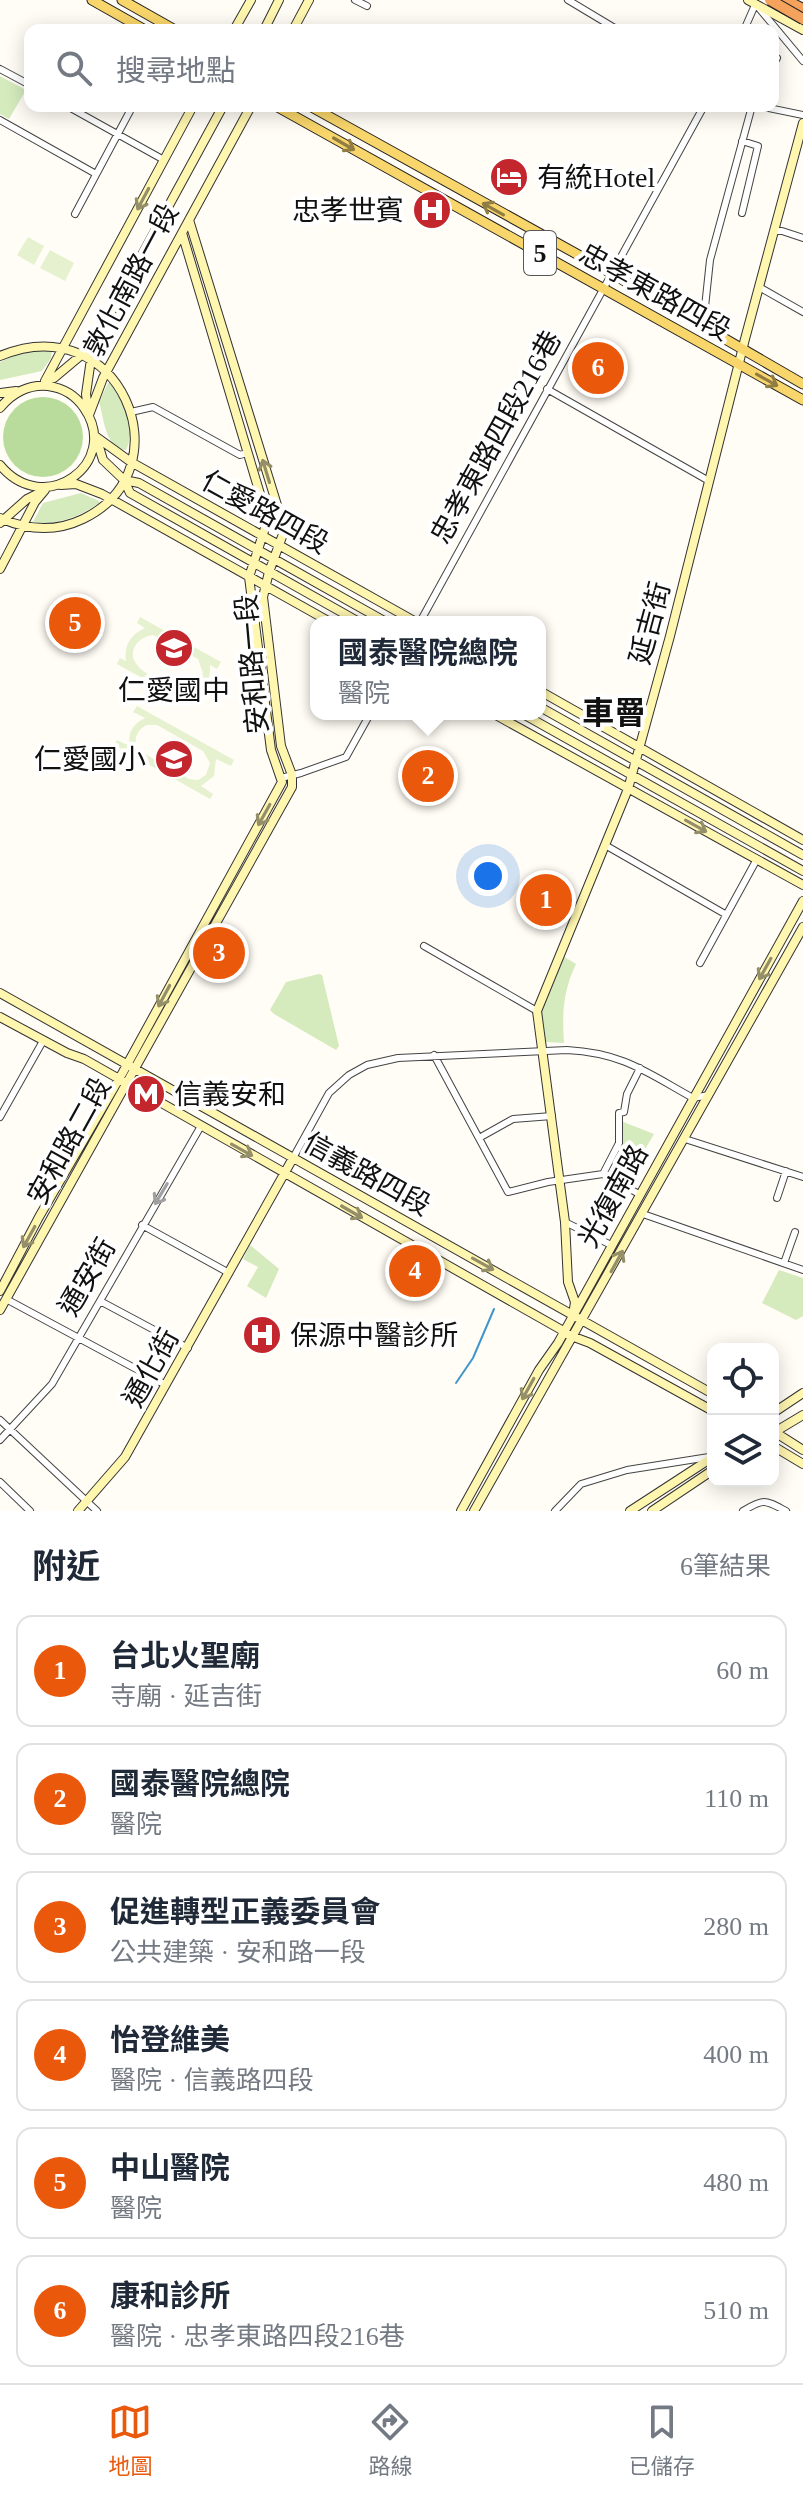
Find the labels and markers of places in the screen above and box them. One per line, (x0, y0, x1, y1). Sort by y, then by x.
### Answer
hotel icon: 有統Hotel (488, 156, 530, 198)
place label: 有統Hotel (537, 162, 655, 193)
hospital icon: 忠孝世賓 (411, 189, 453, 231)
place label: 忠孝世賓 (292, 195, 404, 226)
pin: 6 (572, 338, 624, 398)
pin: 5 (49, 593, 101, 653)
school or university icon: 仁愛國中 (153, 627, 195, 669)
place label: 仁愛國中 (118, 675, 230, 706)
school or university icon: 仁愛國小 (153, 738, 195, 780)
place label: 仁愛國小 (34, 744, 146, 775)
pin: 2 (402, 746, 454, 806)
pin: 1 (520, 870, 572, 930)
pin: 3 (193, 923, 245, 983)
metro station icon: 信義安和 (125, 1073, 167, 1115)
place label: 信義安和 (174, 1079, 286, 1110)
pin: 4 (389, 1241, 441, 1301)
hospital icon: 保源中醫診所 (241, 1314, 283, 1356)
place label: 保源中醫診所 (290, 1320, 458, 1351)

